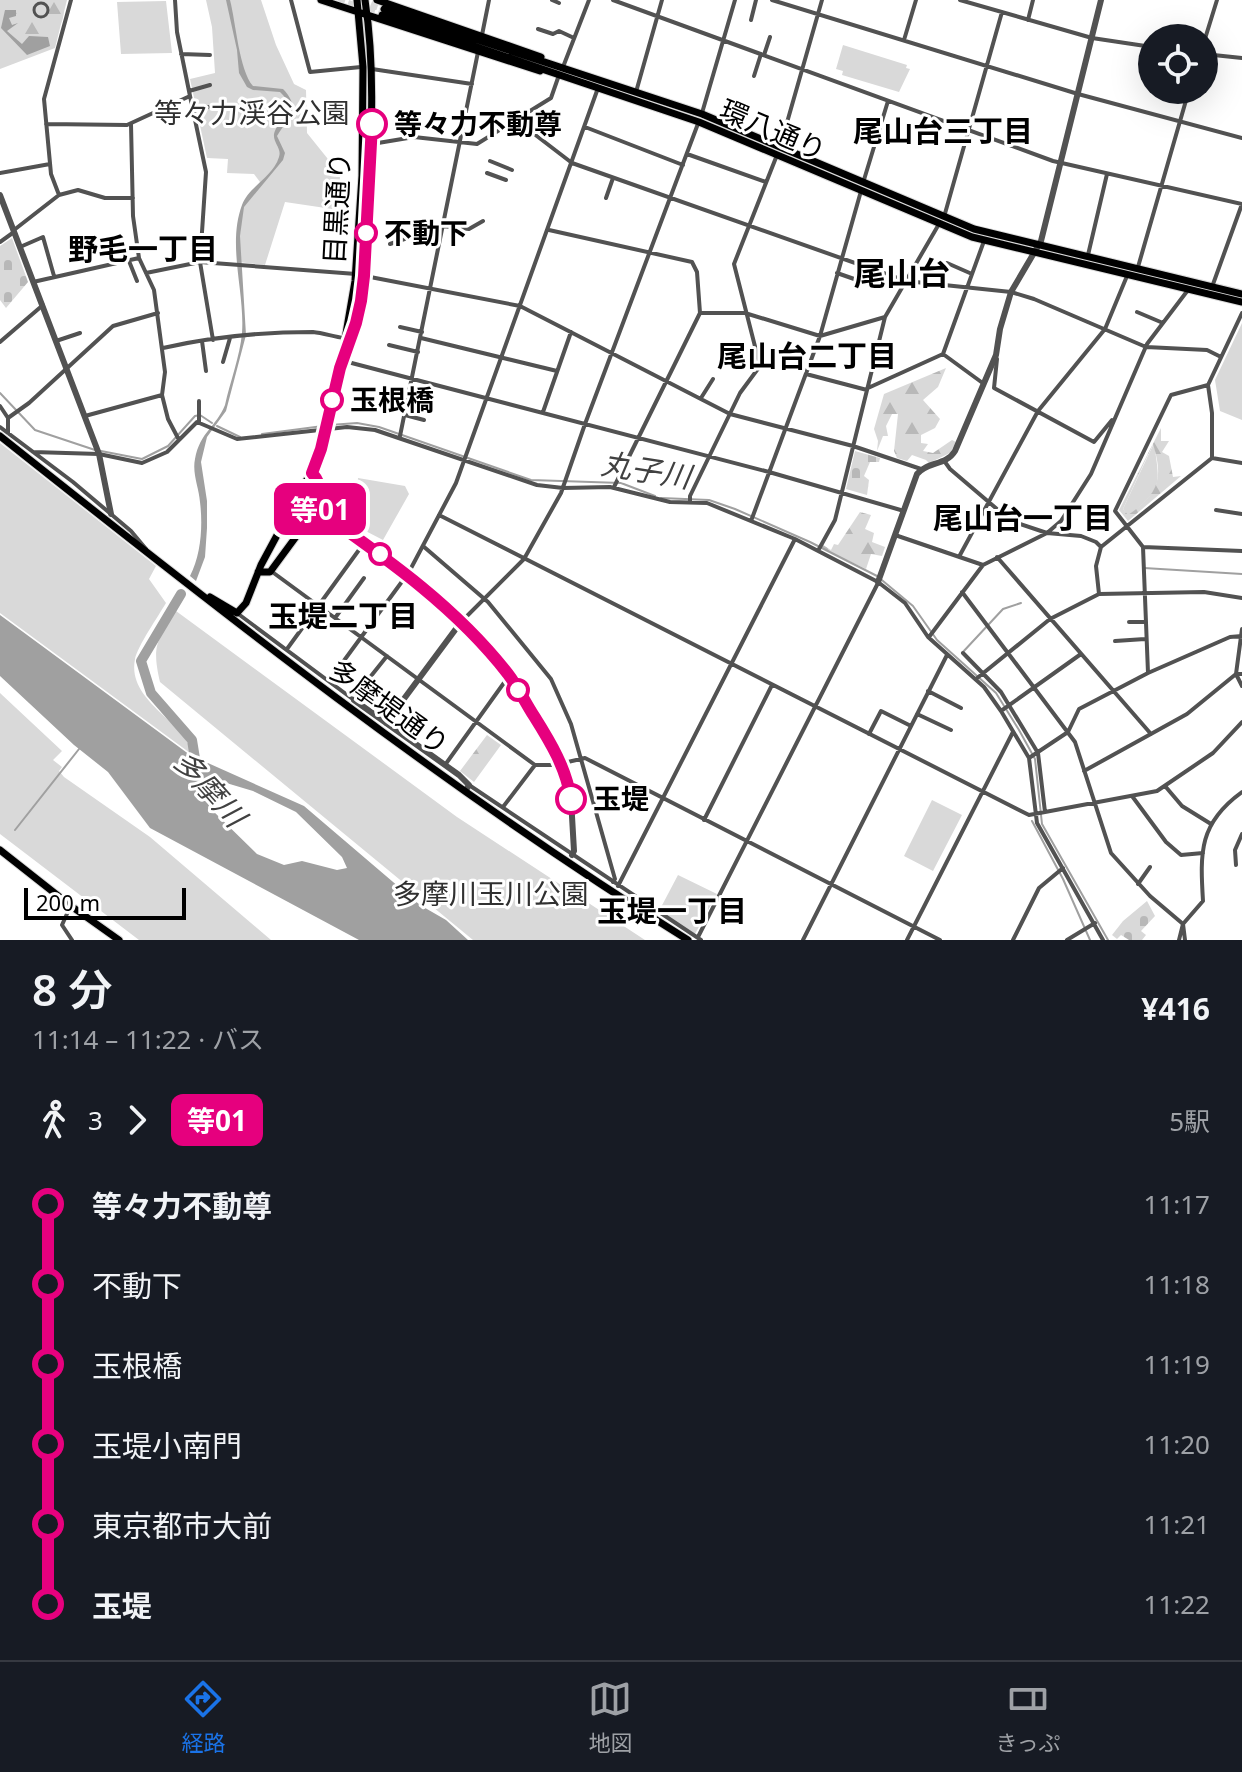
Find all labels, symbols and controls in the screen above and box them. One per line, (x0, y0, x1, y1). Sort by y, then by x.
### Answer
map controls (1138, 24, 1218, 104)
button: locate (1138, 24, 1218, 104)
street label: 環八通り (714, 90, 832, 168)
park label: 等々力渓谷公園 (154, 93, 350, 131)
place label: 等々力不動尊 (394, 104, 562, 142)
marker: 等々力不動尊 (357, 109, 387, 139)
district label: 尾山台三丁目 (853, 110, 1033, 151)
street label: 目黒通り (314, 151, 358, 265)
place label: 不動下 (384, 213, 468, 251)
marker: 不動下 (355, 222, 377, 244)
district label: 野毛一丁目 (68, 228, 218, 269)
district label: 尾山台 (854, 251, 950, 294)
district label: 尾山台二丁目 (717, 335, 897, 376)
place label: 玉根橋 (350, 380, 434, 418)
marker: 玉根橋 (321, 389, 343, 411)
water label: 丸子川 (599, 442, 697, 497)
line badge: 等01 (274, 483, 366, 535)
text: 等01 (290, 490, 350, 528)
district label: 尾山台一丁目 (933, 497, 1113, 538)
unlabelled marker (369, 543, 391, 565)
district label: 玉堤二丁目 (268, 595, 418, 636)
street label: 多摩堤通り (322, 650, 457, 763)
unlabelled marker (507, 679, 529, 701)
water label: 多摩川 (165, 741, 257, 837)
place label: 玉堤 (593, 779, 649, 817)
marker: 玉堤 (556, 784, 586, 814)
park label: 多摩川玉川公園 (393, 874, 589, 912)
scale bar (24, 884, 186, 920)
text: 200 m (36, 887, 100, 917)
district label: 玉堤一丁目 (597, 890, 747, 931)
text: 8 分 (32, 959, 113, 1019)
text: ¥416 (1141, 988, 1210, 1029)
text: 11:14 – 11:22 · バス (32, 1021, 264, 1057)
icon: walk (32, 1098, 76, 1142)
icon: forward (115, 1098, 159, 1142)
text: 等01 (187, 1101, 247, 1139)
text: 3 (88, 1102, 103, 1138)
text: 5駅 (1169, 1103, 1210, 1139)
text: 等々力不動尊 (92, 1185, 272, 1226)
text: 11:17 (1144, 1186, 1210, 1222)
text: 不動下 (92, 1265, 182, 1306)
text: 11:18 (1144, 1266, 1210, 1302)
text: 玉根橋 (92, 1345, 182, 1386)
text: 11:19 (1144, 1346, 1210, 1382)
text: 玉堤小南門 (92, 1425, 242, 1466)
text: 11:20 (1144, 1426, 1210, 1462)
text: 東京都市大前 (92, 1505, 272, 1546)
text: 11:21 (1144, 1506, 1210, 1542)
text: 玉堤 (92, 1585, 152, 1626)
text: 11:22 (1144, 1586, 1210, 1622)
tab: 経路 (181, 1677, 225, 1757)
tab: 地図 (588, 1677, 632, 1757)
tab: きっぷ (995, 1677, 1061, 1757)

